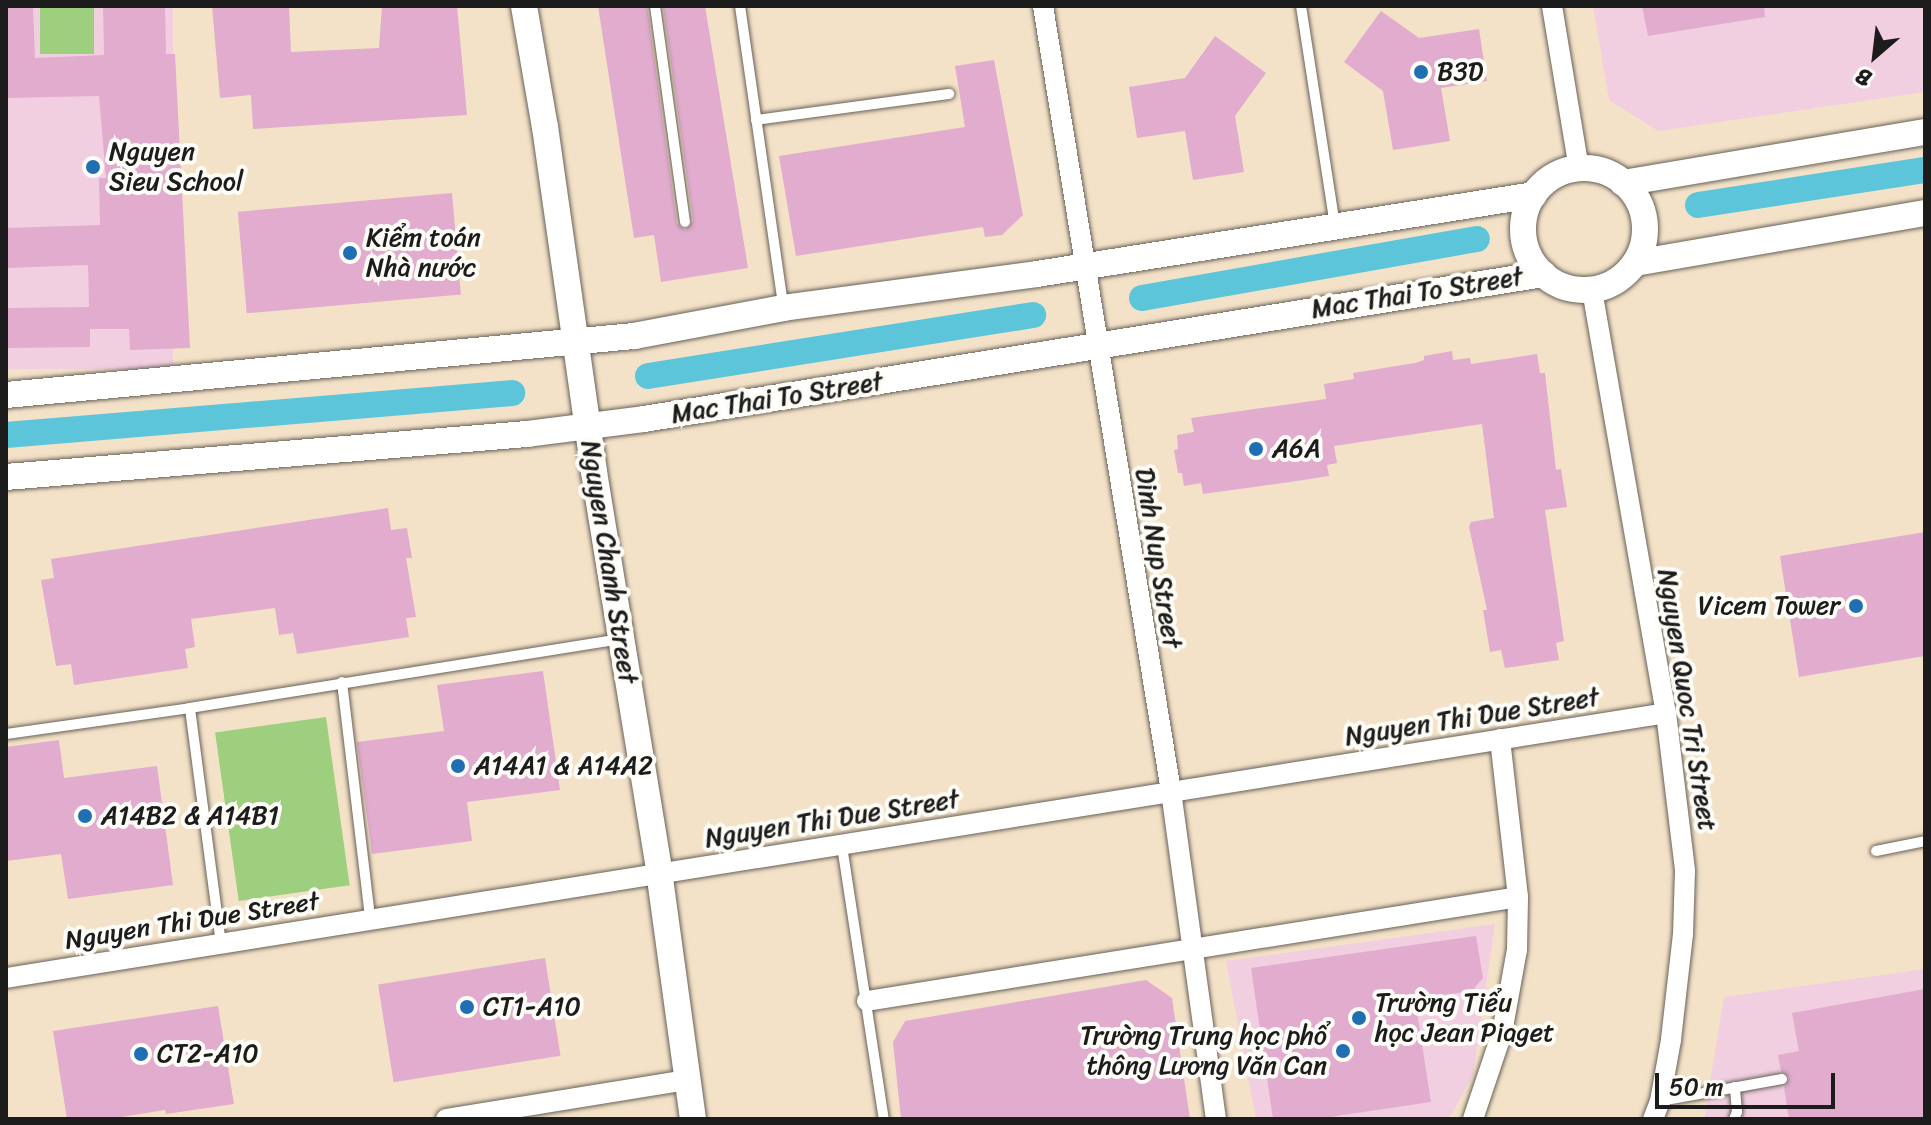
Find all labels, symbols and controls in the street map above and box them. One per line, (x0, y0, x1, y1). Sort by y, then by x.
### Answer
north arrow (1835, 16, 1915, 96)
place label: B3D (1437, 56, 1483, 88)
text: B (1848, 57, 1879, 98)
marker: B3D (1412, 63, 1430, 81)
place label: Nguyen Sieu School (109, 136, 243, 198)
marker: Nguyen Sieu School (84, 158, 102, 176)
place label: Kiểm toán Nhà nước (366, 222, 481, 284)
marker: Kiểm toán Nhà nước (341, 244, 359, 262)
street label: Mac Thai To Street (1308, 261, 1526, 325)
street label: Mac Thai To Street (668, 366, 886, 430)
place label: A6A (1272, 433, 1321, 465)
street label: Nguyen Chanh Street (574, 438, 644, 686)
marker: A6A (1247, 440, 1265, 458)
street label: Dinh Nup Street (1128, 464, 1188, 652)
street label: Nguyen Quoc Tri Street (1651, 565, 1723, 835)
place label: Vicem Tower (1697, 590, 1840, 622)
marker: Vicem Tower (1847, 597, 1865, 615)
street label: Nguyen Thi Due Street (1341, 681, 1603, 753)
place label: A14A1 & A14A2 (474, 750, 653, 782)
marker: A14A1 & A14A2 (449, 757, 467, 775)
street label: Nguyen Thi Due Street (701, 783, 963, 855)
place label: A14B2 & A14B1 (101, 800, 279, 832)
marker: A14B2 & A14B1 (76, 807, 94, 825)
street label: Nguyen Thi Due Street (61, 885, 323, 957)
place label: Trường Tiểu học Jean Piaget (1375, 987, 1554, 1048)
place label: CT1-A10 (483, 991, 581, 1023)
marker: CT1-A10 (458, 998, 476, 1016)
marker: Trường Tiểu học Jean Piaget (1350, 1009, 1368, 1027)
place label: Trường Trung học phổ thông Lương Văn Can (1081, 1020, 1327, 1082)
place label: CT2-A10 (157, 1038, 259, 1070)
marker: Trường Trung học phổ thông Lương Văn Can (1334, 1042, 1352, 1060)
marker: CT2-A10 (132, 1045, 150, 1063)
scale bar (1659, 1057, 1839, 1107)
text: 50 m (1669, 1066, 1724, 1108)

